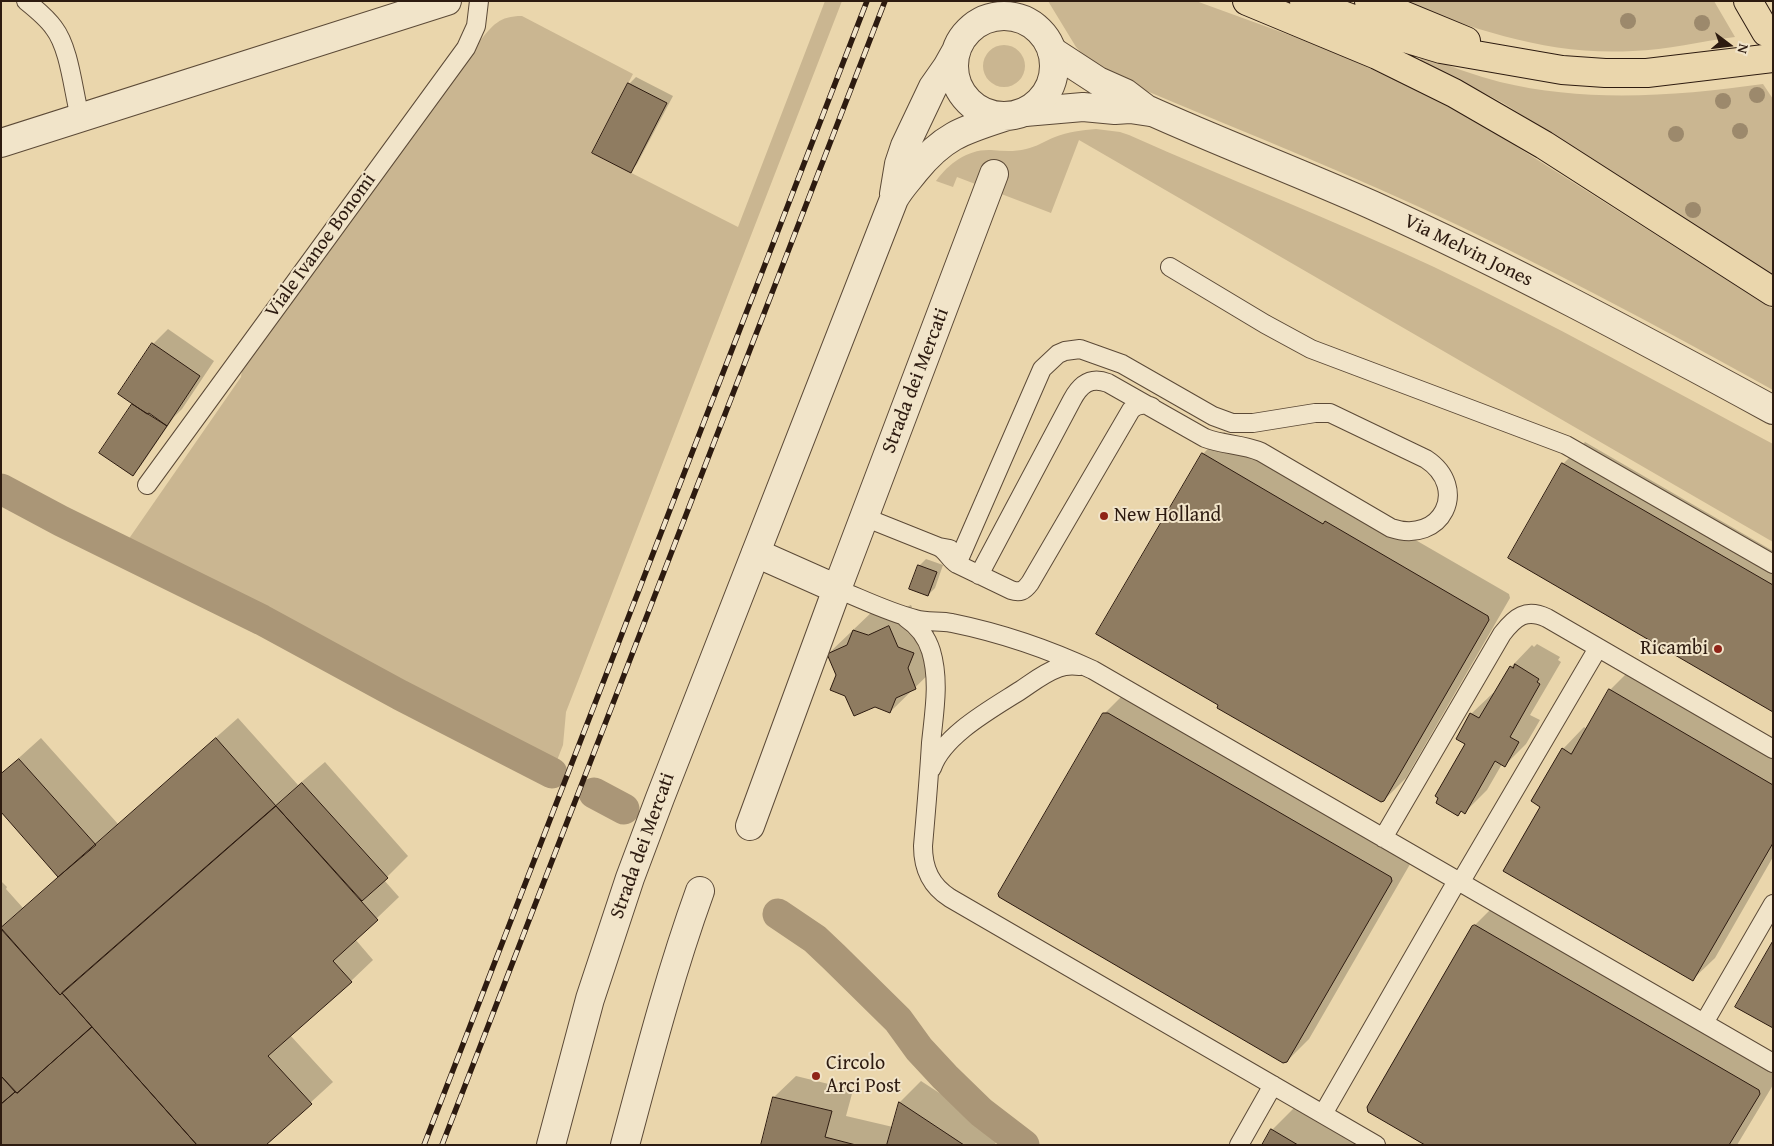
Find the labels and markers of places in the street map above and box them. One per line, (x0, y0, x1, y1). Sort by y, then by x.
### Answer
place label: New Holland (1114, 504, 1221, 528)
marker: New Holland (1098, 510, 1110, 522)
place label: Ricambi (1640, 637, 1708, 661)
marker: Ricambi (1712, 643, 1724, 655)
place label: Circolo Arci Post (826, 1052, 901, 1099)
marker: Circolo Arci Post (810, 1070, 822, 1082)

